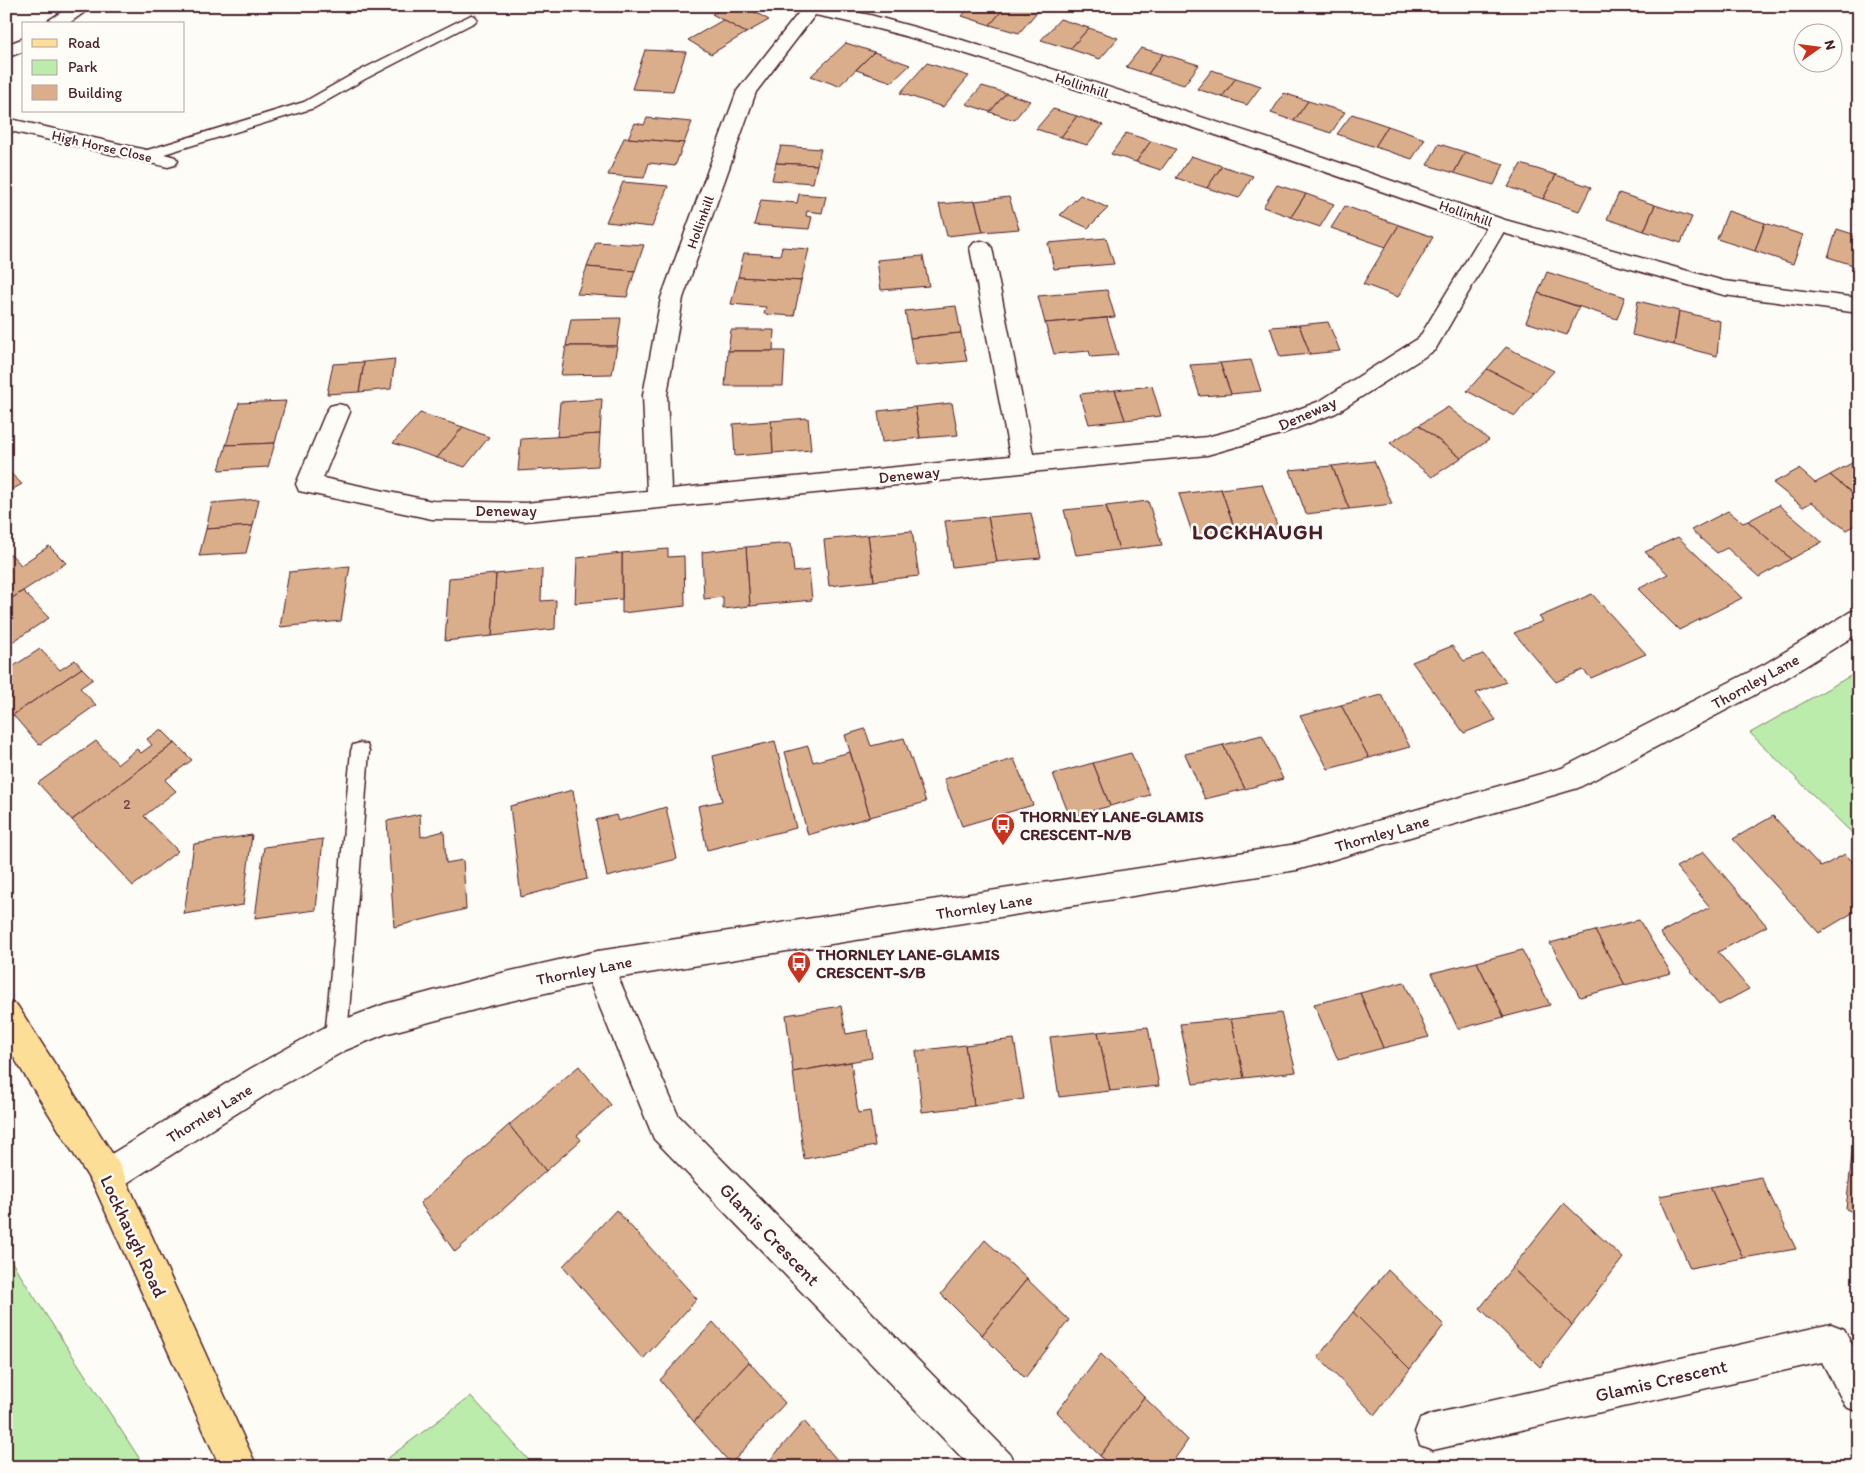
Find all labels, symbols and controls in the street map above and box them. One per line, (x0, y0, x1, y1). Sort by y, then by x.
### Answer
legend (22, 22, 185, 112)
north arrow (1792, 22, 1842, 72)
text: Road (68, 34, 101, 52)
text: N (1821, 38, 1840, 52)
text: Park (68, 58, 98, 76)
street label: Hollinhill (1053, 69, 1111, 102)
text: Building (68, 84, 122, 102)
street label: High Horse Close (50, 127, 154, 166)
street label: Hollinhill (683, 193, 718, 251)
street label: Hollinhill (1437, 196, 1495, 231)
street label: Deneway (1275, 392, 1340, 435)
street label: Deneway (877, 462, 941, 487)
street label: Deneway (475, 501, 537, 520)
district label: LOCKHAUGH (1192, 519, 1324, 544)
street label: Thornley Lane (1708, 650, 1802, 713)
house number: 2 (123, 796, 131, 813)
place label: THORNLEY LANE-GLAMIS CRESCENT-N/B (1019, 807, 1204, 844)
street label: Thornley Lane (1333, 811, 1431, 856)
bus stop icon: THORNLEY LANE-GLAMIS CRESCENT-N/B (990, 812, 1016, 846)
street label: Thornley Lane (935, 890, 1034, 923)
place label: THORNLEY LANE-GLAMIS CRESCENT-S/B (815, 945, 1000, 982)
bus stop icon: THORNLEY LANE-GLAMIS CRESCENT-S/B (786, 950, 812, 984)
street label: Thornley Lane (535, 952, 634, 989)
street label: Thornley Lane (163, 1080, 256, 1147)
street label: Lockhaugh Road (95, 1171, 172, 1302)
street label: Glamis Crescent (715, 1178, 825, 1291)
street label: Glamis Crescent (1593, 1354, 1729, 1407)

